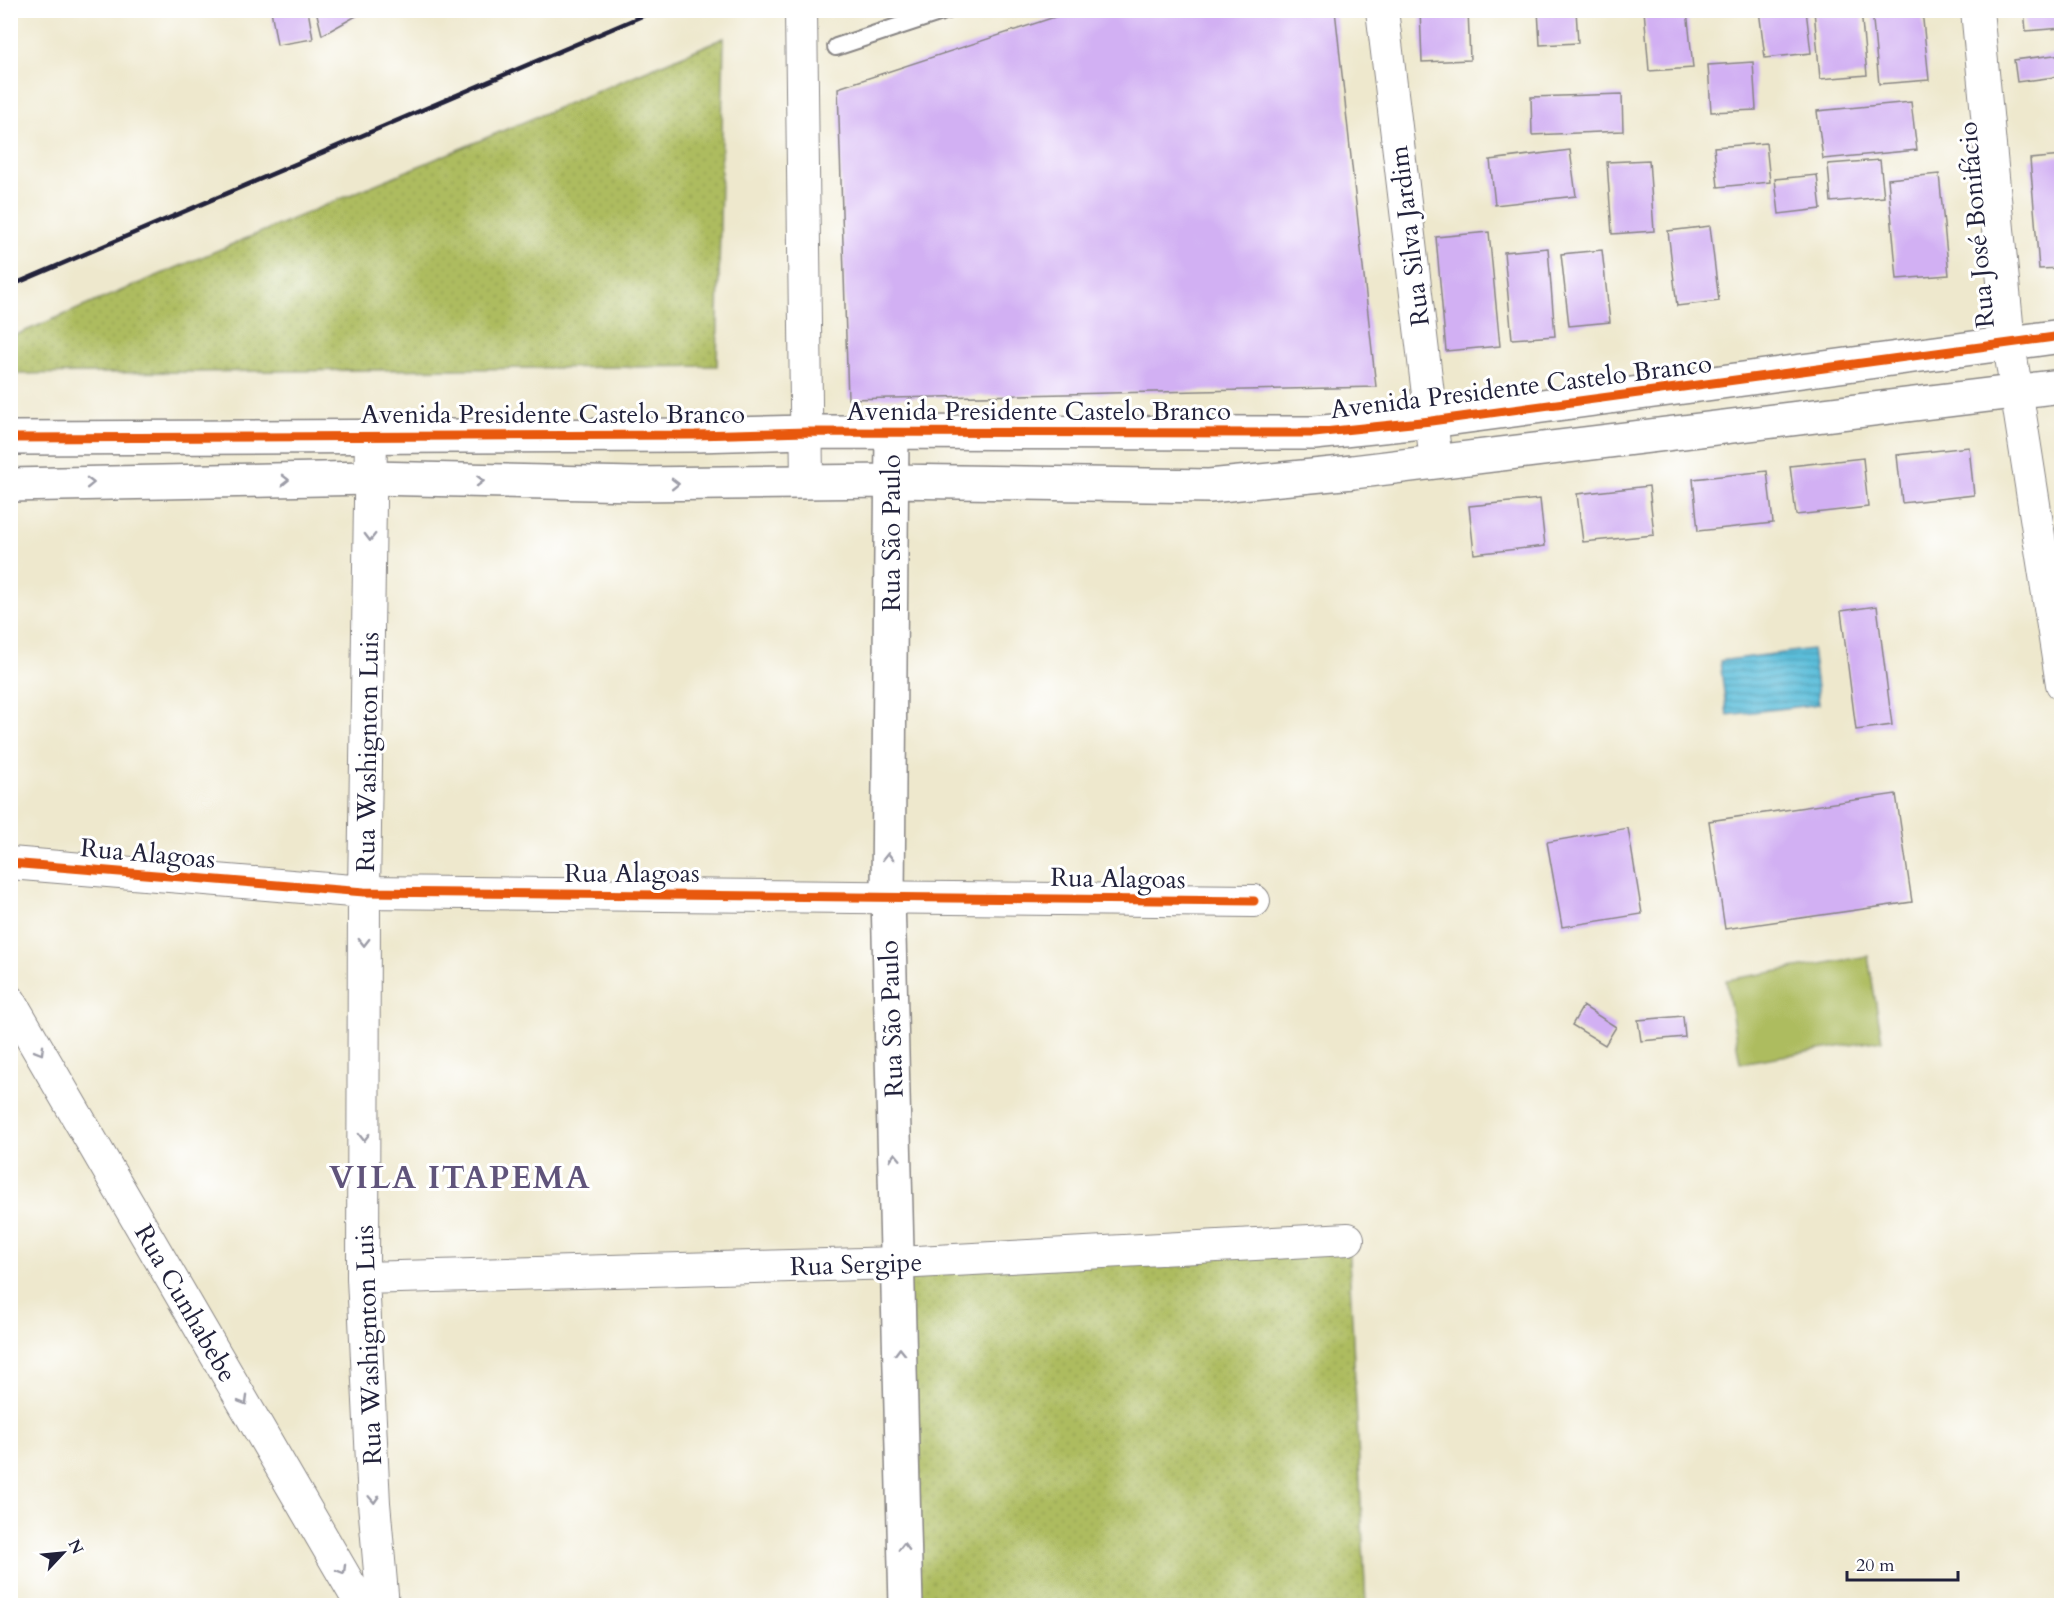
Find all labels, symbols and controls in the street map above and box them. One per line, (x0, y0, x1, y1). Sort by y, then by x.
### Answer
street label: Rua José Bonifácio (1950, 120, 2003, 330)
street label: Rua Silva Jardim (1381, 144, 1438, 328)
street label: Avenida Presidente Castelo Branco (1328, 346, 1714, 427)
street label: Avenida Presidente Castelo Branco (847, 394, 1231, 429)
street label: Avenida Presidente Castelo Branco (361, 397, 745, 432)
street label: Rua São Paulo (874, 454, 909, 612)
one-way arrow (280, 474, 289, 486)
one-way arrow (475, 474, 484, 487)
one-way arrow (85, 477, 94, 490)
one-way arrow (670, 478, 679, 490)
one-way arrow (364, 532, 376, 541)
street label: Rua Washignton Luis (348, 632, 387, 872)
street label: Rua Alagoas (79, 830, 217, 877)
one-way arrow (882, 853, 894, 862)
street label: Rua Alagoas (564, 856, 700, 891)
street label: Rua Alagoas (1050, 860, 1186, 897)
one-way arrow (358, 937, 370, 946)
street label: Rua São Paulo (871, 940, 912, 1098)
one-way arrow (33, 1045, 44, 1055)
one-way arrow (358, 1132, 370, 1141)
one-way arrow (889, 1153, 902, 1162)
district label: VILA ITAPEMA (329, 1156, 591, 1200)
street label: Rua Cunhabebe (126, 1218, 245, 1388)
street label: Rua Washignton Luis (347, 1224, 390, 1466)
street label: Rua Sergipe (789, 1245, 923, 1284)
one-way arrow (894, 1348, 906, 1357)
one-way arrow (236, 1395, 248, 1406)
one-way arrow (367, 1495, 380, 1504)
north arrow (33, 1523, 93, 1583)
text: N (63, 1536, 89, 1558)
one-way arrow (898, 1543, 911, 1552)
scale bar (1847, 1544, 1958, 1582)
text: 20 m (1856, 1553, 1895, 1578)
one-way arrow (334, 1564, 346, 1574)

